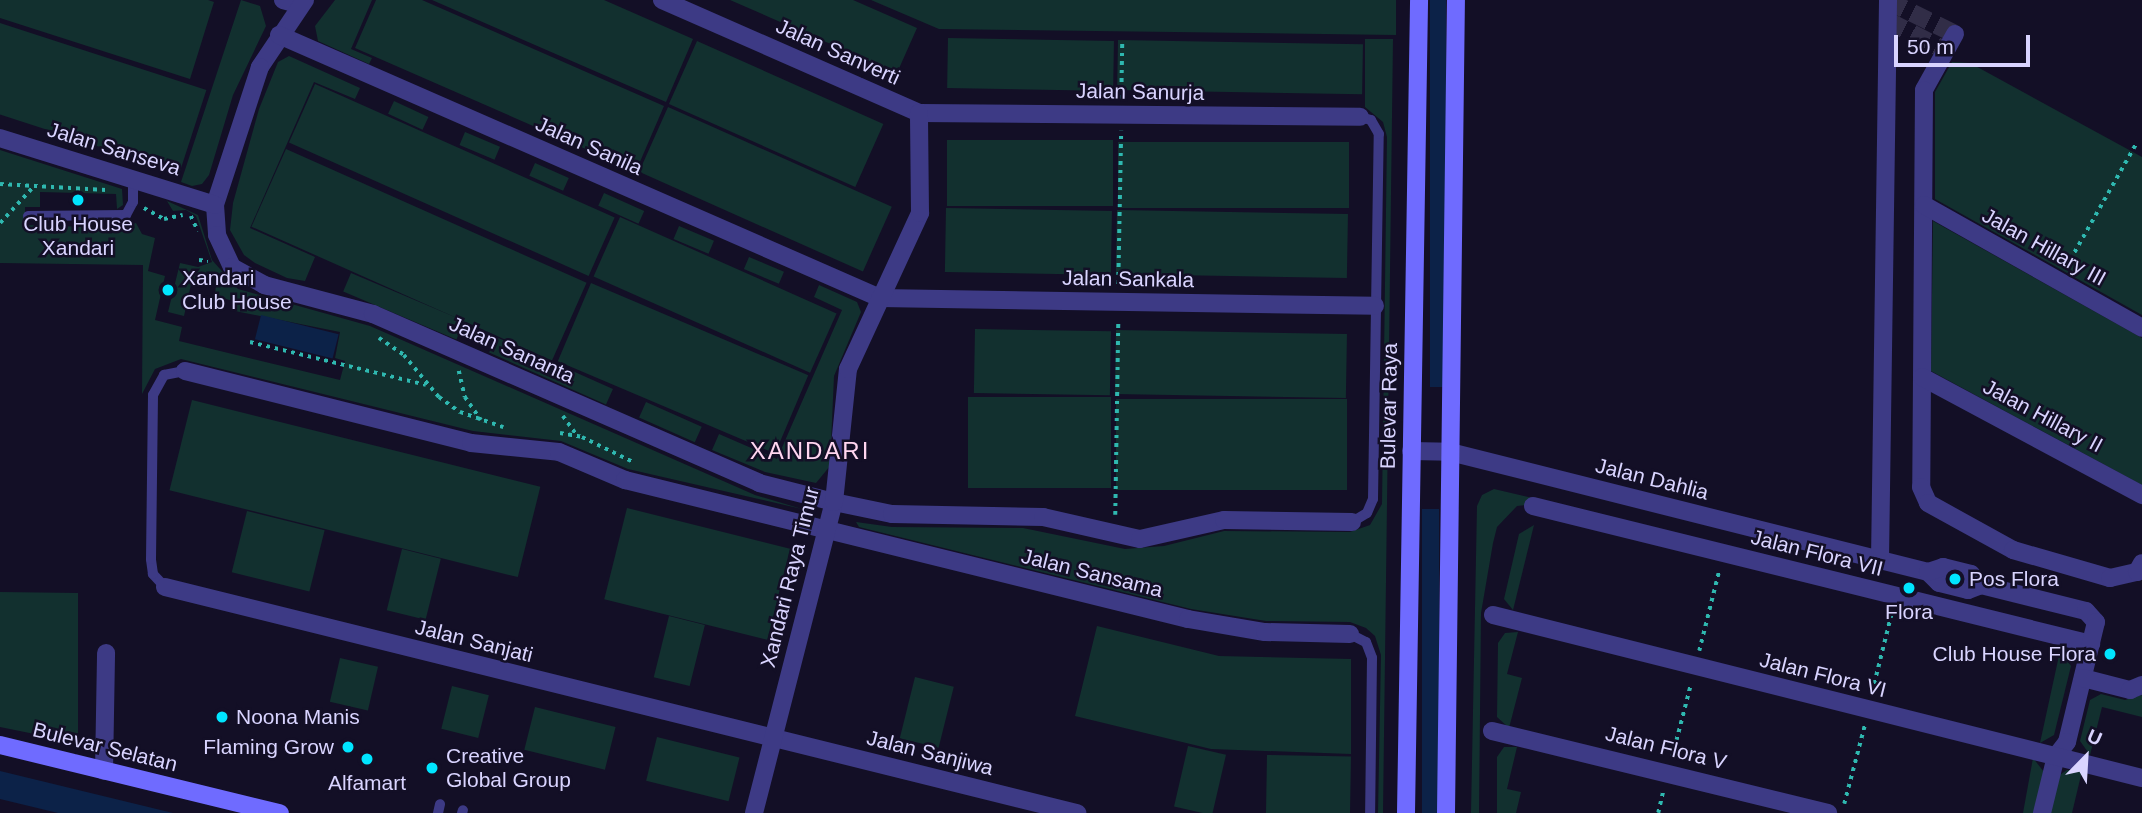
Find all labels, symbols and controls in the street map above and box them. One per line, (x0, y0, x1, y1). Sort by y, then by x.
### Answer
street label: Jalan Sanverti (772, 13, 904, 91)
scale bar (1897, 21, 2034, 65)
text: 50 m (1907, 35, 1954, 58)
street label: Jalan Sanurja (1076, 78, 1204, 106)
street label: Jalan Sanila (532, 111, 646, 181)
street label: Jalan Sanseva (44, 117, 184, 181)
marker: Club House Xandari (70, 192, 86, 208)
street label: Jalan Hillary III (1978, 203, 2110, 291)
place label: Club House Xandari (23, 211, 133, 261)
place label: Xandari Club House (182, 265, 292, 315)
street label: Jalan Sankala (1062, 265, 1194, 293)
marker: Xandari Club House (160, 282, 176, 298)
street label: Jalan Sananta (446, 311, 578, 389)
street label: Bulevar Raya (1375, 343, 1403, 469)
street label: Jalan Hillary II (1979, 374, 2107, 458)
district label: XANDARI (751, 437, 869, 465)
street label: Jalan Dahlia (1593, 453, 1711, 505)
street label: Xandari Raya Timur (755, 484, 825, 670)
street label: Jalan Flora VII (1748, 524, 1886, 582)
street label: Jalan Sansama (1019, 543, 1165, 603)
place label: Pos Flora (1969, 566, 2059, 592)
marker: Pos Flora (1947, 571, 1963, 587)
marker: Flora (1901, 580, 1917, 596)
place label: Flora (1885, 599, 1933, 625)
street label: Jalan Sanjati (413, 614, 535, 668)
place label: Club House Flora (1933, 641, 2096, 667)
marker: Club House Flora (2102, 646, 2118, 662)
street label: Jalan Flora VI (1757, 647, 1889, 703)
place label: Noona Manis (236, 704, 360, 730)
marker: Noona Manis (214, 709, 230, 725)
street label: Bulevar Selatan (30, 717, 180, 777)
street label: Jalan Flora V (1603, 721, 1729, 775)
north arrow (2051, 722, 2121, 792)
street label: Jalan Sanjiwa (864, 725, 996, 781)
text: U (2084, 725, 2105, 750)
place label: Flaming Grow (203, 734, 334, 760)
marker: Flaming Grow (340, 739, 356, 755)
place label: Creative Global Group (446, 743, 571, 793)
marker: Alfamart (359, 751, 375, 767)
marker: Creative Global Group (424, 760, 440, 776)
place label: Alfamart (328, 770, 406, 796)

